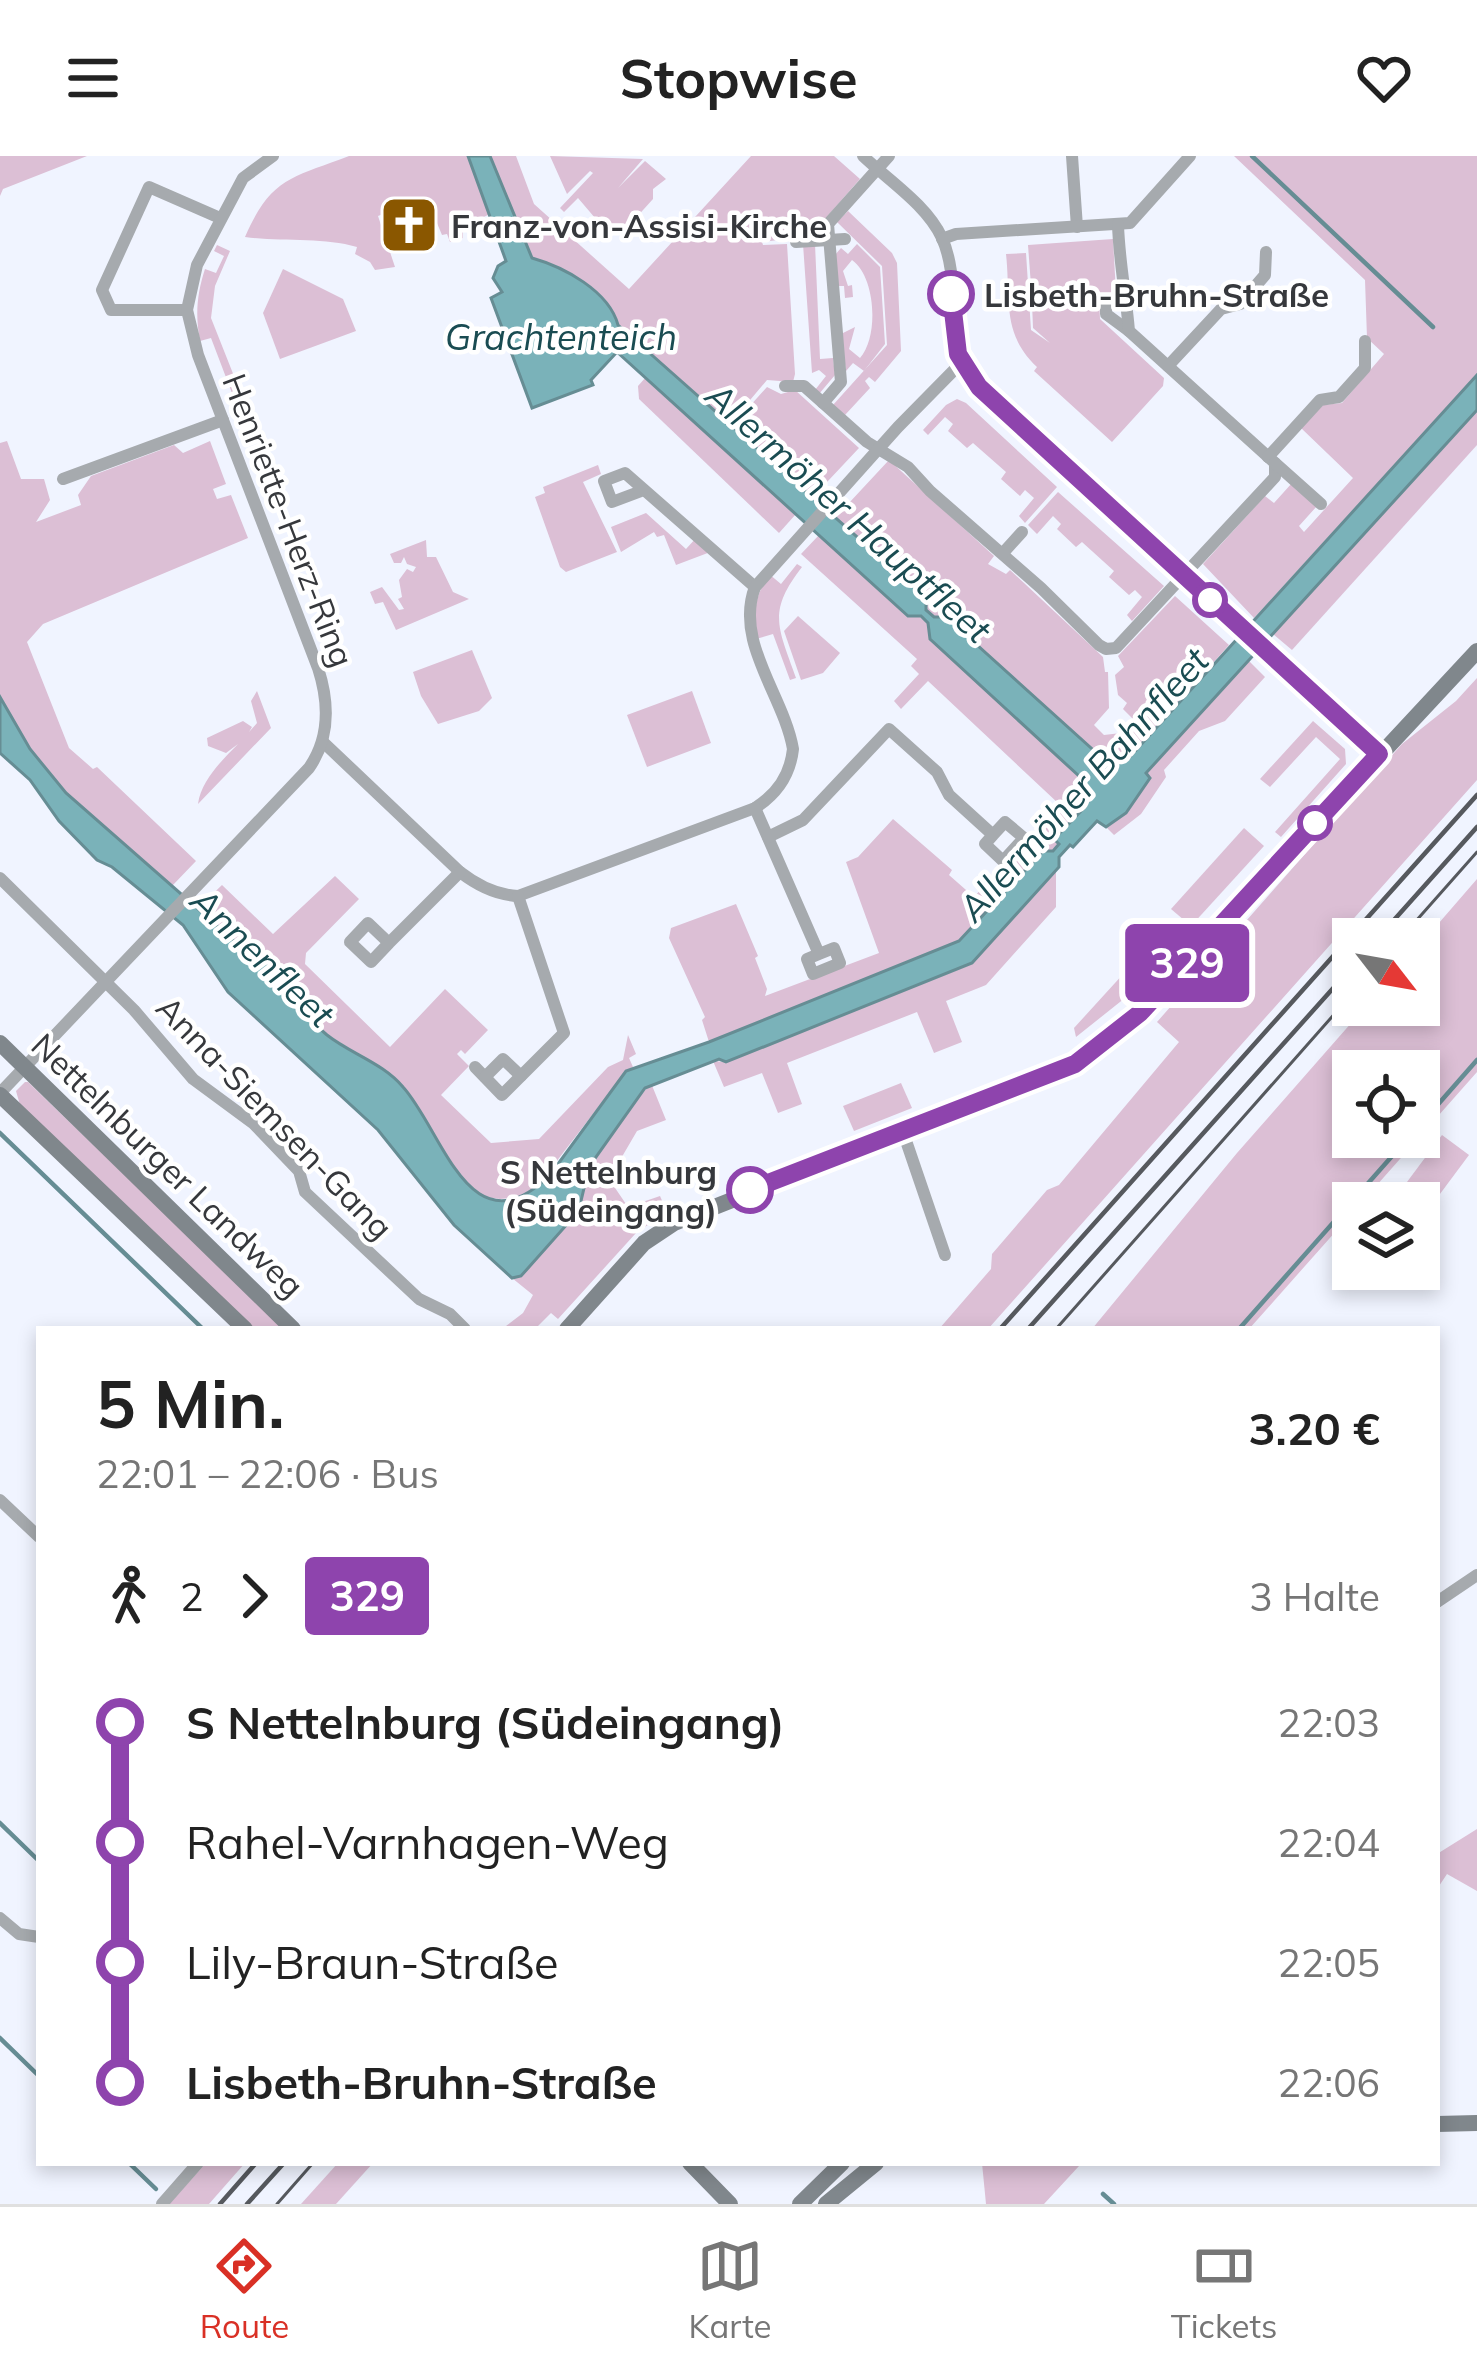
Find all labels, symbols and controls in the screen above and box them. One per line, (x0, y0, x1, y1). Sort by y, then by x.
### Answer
text: Stopwise (619, 44, 858, 112)
icon: menu (60, 45, 126, 111)
icon: heart (1351, 45, 1417, 111)
church icon: Franz-von-Assisi-Kirche (378, 194, 440, 256)
place label: Franz-von-Assisi-Kirche (451, 205, 827, 246)
marker: Lisbeth-Bruhn-Straße (929, 272, 973, 316)
place label: Lisbeth-Bruhn-Straße (984, 274, 1329, 315)
water label: Grachtenteich (445, 314, 677, 359)
street label: Henriette-Herz-Ring (214, 368, 364, 672)
water label: Allermöher Hauptfleet (696, 371, 1002, 653)
unlabelled marker (1194, 584, 1226, 616)
water label: Allermöher Bahnfleet (948, 637, 1219, 931)
unlabelled marker (1299, 807, 1331, 839)
water label: Annenfleet (181, 877, 345, 1037)
north arrow (1332, 918, 1440, 1026)
map controls (1332, 918, 1440, 1290)
line badge: 329 (1118, 924, 1256, 1002)
text: 329 (1149, 936, 1225, 989)
street label: Anna-Siemsen-Gang (148, 987, 402, 1247)
street label: Nettelnburger Landweg (23, 1024, 313, 1306)
button: locate (1332, 1050, 1440, 1158)
place label: S Nettelnburg (Südeingang) (500, 1151, 717, 1230)
marker: S Nettelnburg (Südeingang) (728, 1168, 772, 1212)
button: layers (1332, 1182, 1440, 1290)
text: 5 Min. (96, 1362, 285, 1445)
text: 3.20 € (1249, 1400, 1380, 1456)
text: 22:01 – 22:06 · Bus (96, 1449, 439, 1498)
icon: walk (96, 1563, 162, 1629)
icon: forward (221, 1563, 287, 1629)
text: 329 (329, 1569, 405, 1622)
text: 2 (180, 1572, 203, 1621)
text: 3 Halte (1249, 1572, 1380, 1621)
text: S Nettelnburg (Südeingang) (186, 1694, 785, 1750)
text: 22:03 (1278, 1698, 1380, 1747)
text: Rahel-Varnhagen-Weg (186, 1814, 669, 1870)
text: 22:04 (1278, 1818, 1380, 1867)
text: Lily-Braun-Straße (186, 1934, 558, 1990)
text: 22:05 (1278, 1938, 1380, 1987)
text: Lisbeth-Bruhn-Straße (186, 2054, 657, 2110)
text: 22:06 (1278, 2058, 1380, 2107)
tab: Route (200, 2233, 289, 2346)
tab: Karte (689, 2233, 772, 2346)
tab: Tickets (1171, 2233, 1277, 2346)

